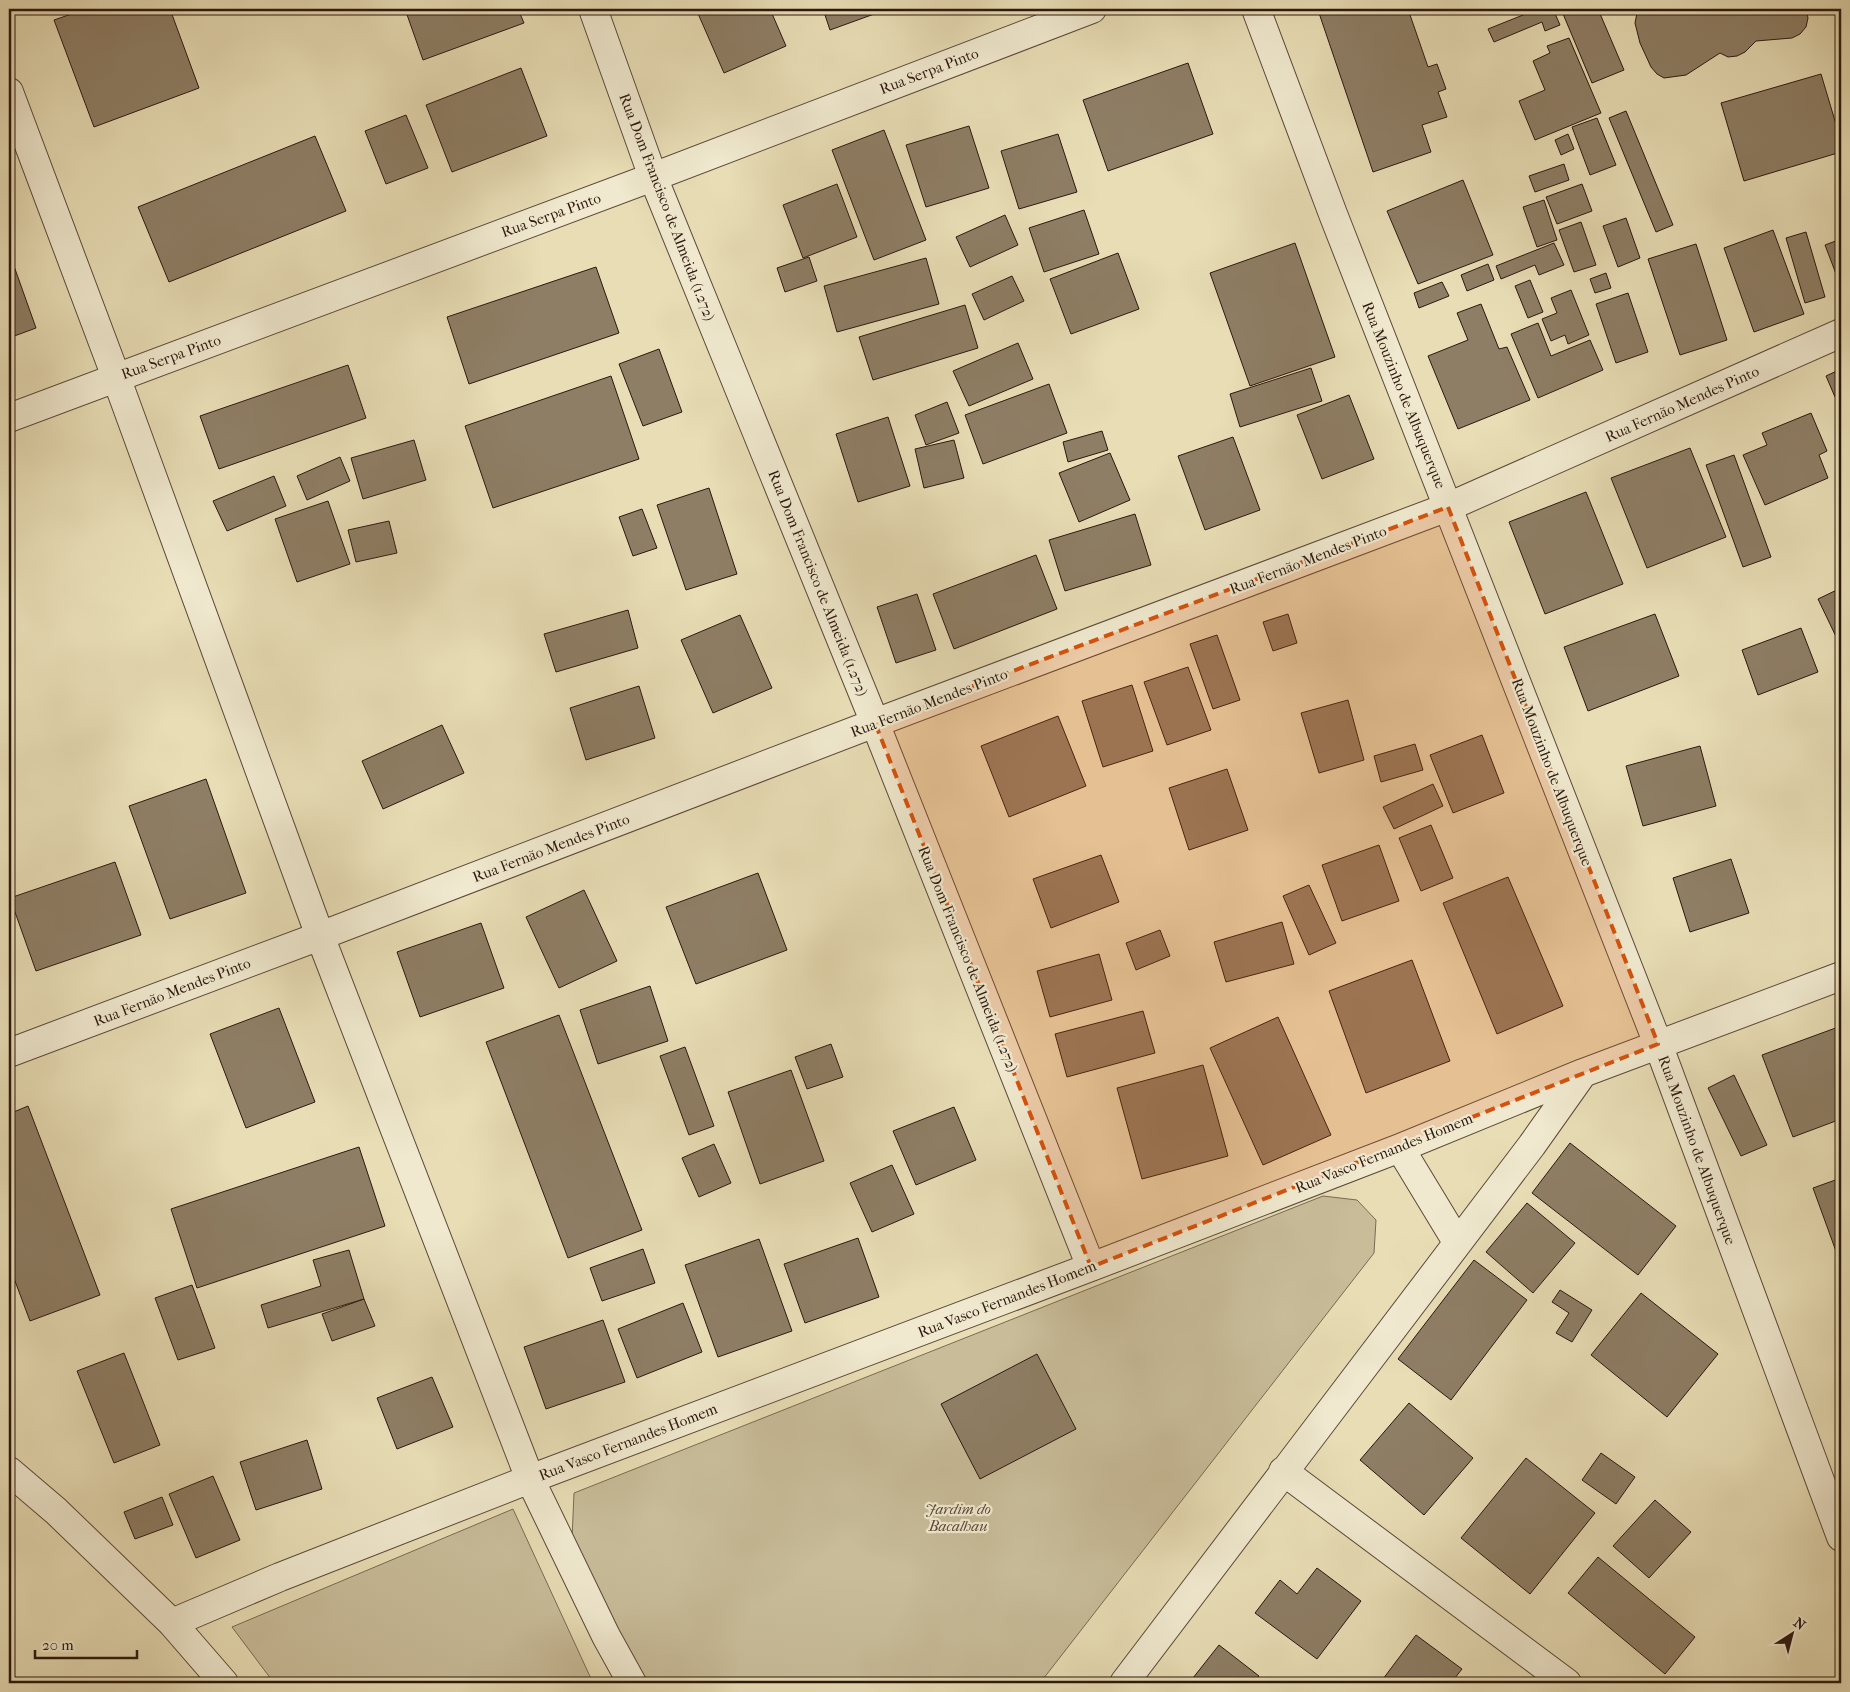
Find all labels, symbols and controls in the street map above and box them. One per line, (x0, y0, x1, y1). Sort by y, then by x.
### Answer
street label: Rua Serpa Pinto (877, 44, 981, 98)
street label: Rua Dom Francisco de Almeida (1.272) (615, 91, 719, 323)
street label: Rua Serpa Pinto (499, 189, 604, 241)
street label: Rua Mouzinho de Albuquerque (1358, 299, 1450, 492)
street label: Rua Serpa Pinto (119, 331, 224, 383)
street label: Rua Fernão Mendes Pinto (1602, 362, 1762, 446)
street label: Rua Dom Francisco de Almeida (1.272) (764, 467, 872, 699)
street label: Rua Fernão Mendes Pinto (1227, 522, 1389, 598)
street label: Rua Fernão Mendes Pinto (848, 665, 1010, 741)
street label: Rua Mouzinho de Albuquerque (1508, 675, 1596, 869)
street label: Rua Fernão Mendes Pinto (470, 810, 632, 886)
street label: Rua Dom Francisco de Almeida (1.272) (914, 843, 1022, 1075)
street label: Rua Fernão Mendes Pinto (91, 954, 253, 1030)
street label: Rua Mouzinho de Albuquerque (1654, 1053, 1740, 1248)
street label: Rua Vasco Fernandes Homem (1293, 1109, 1476, 1197)
street label: Rua Vasco Fernandes Homem (915, 1256, 1099, 1341)
street label: Rua Vasco Fernandes Homem (536, 1399, 720, 1484)
park label: Jardim do Bacalhau (925, 1500, 991, 1535)
north arrow (1768, 1610, 1818, 1660)
text: N (1790, 1614, 1809, 1634)
scale bar (35, 1627, 138, 1659)
text: 20 m (42, 1636, 74, 1654)

